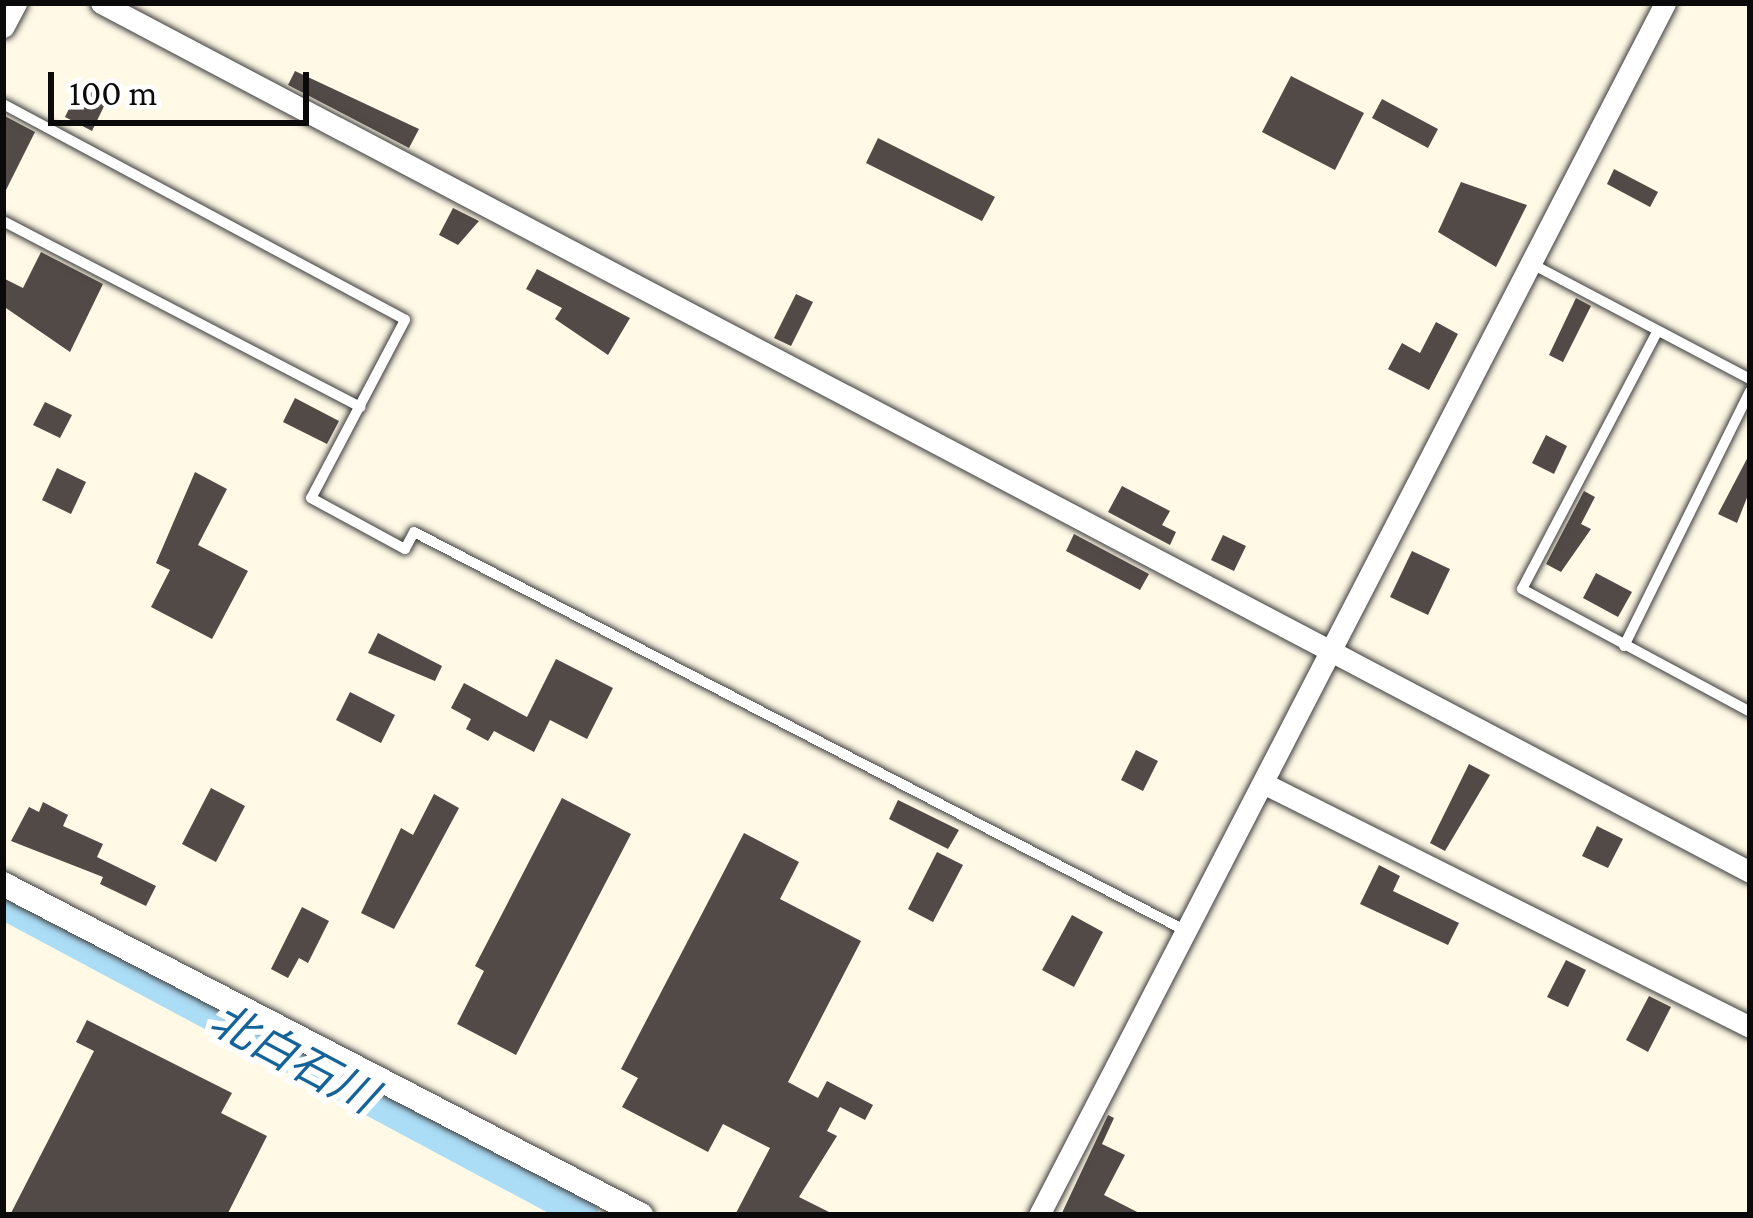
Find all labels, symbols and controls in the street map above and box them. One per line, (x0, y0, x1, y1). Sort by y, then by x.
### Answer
scale bar (54, 48, 315, 122)
text: 100 m (69, 73, 157, 113)
water label: 北白石川 (201, 993, 385, 1125)

